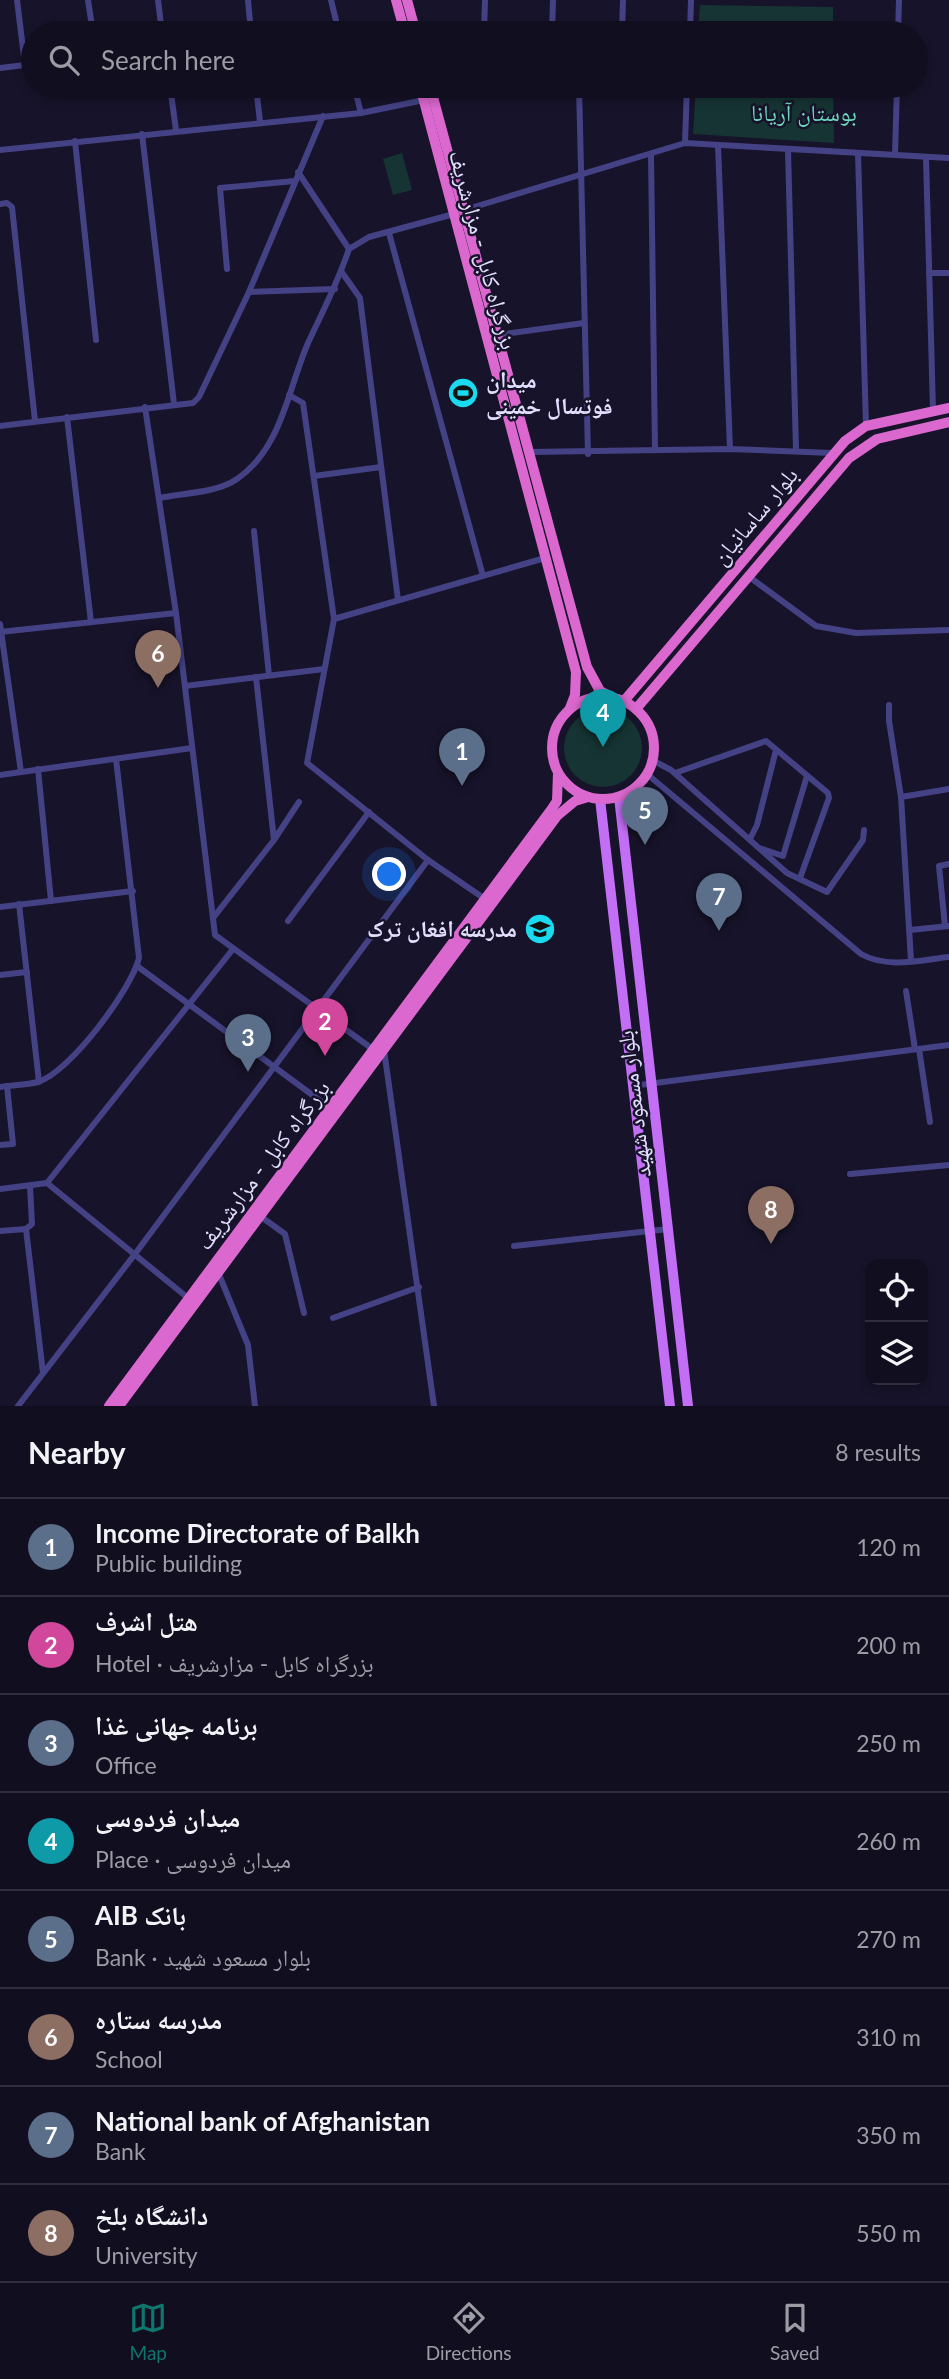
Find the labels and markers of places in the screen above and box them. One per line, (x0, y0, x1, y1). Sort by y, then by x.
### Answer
place label: میدان فوتسال خمینی (486, 365, 613, 420)
sports icon: میدان فوتسال خمینی (446, 376, 480, 410)
pin: 6 (135, 630, 181, 688)
pin: 4 (580, 689, 626, 747)
pin: 1 (439, 728, 485, 786)
pin: 5 (622, 787, 668, 845)
pin: 7 (696, 873, 742, 931)
school or university icon: مدرسه افغان ترک (523, 912, 557, 946)
place label: مدرسه افغان ترک (367, 914, 517, 943)
pin: 2 (302, 998, 348, 1056)
pin: 3 (225, 1014, 271, 1072)
pin: 8 (748, 1186, 794, 1244)

